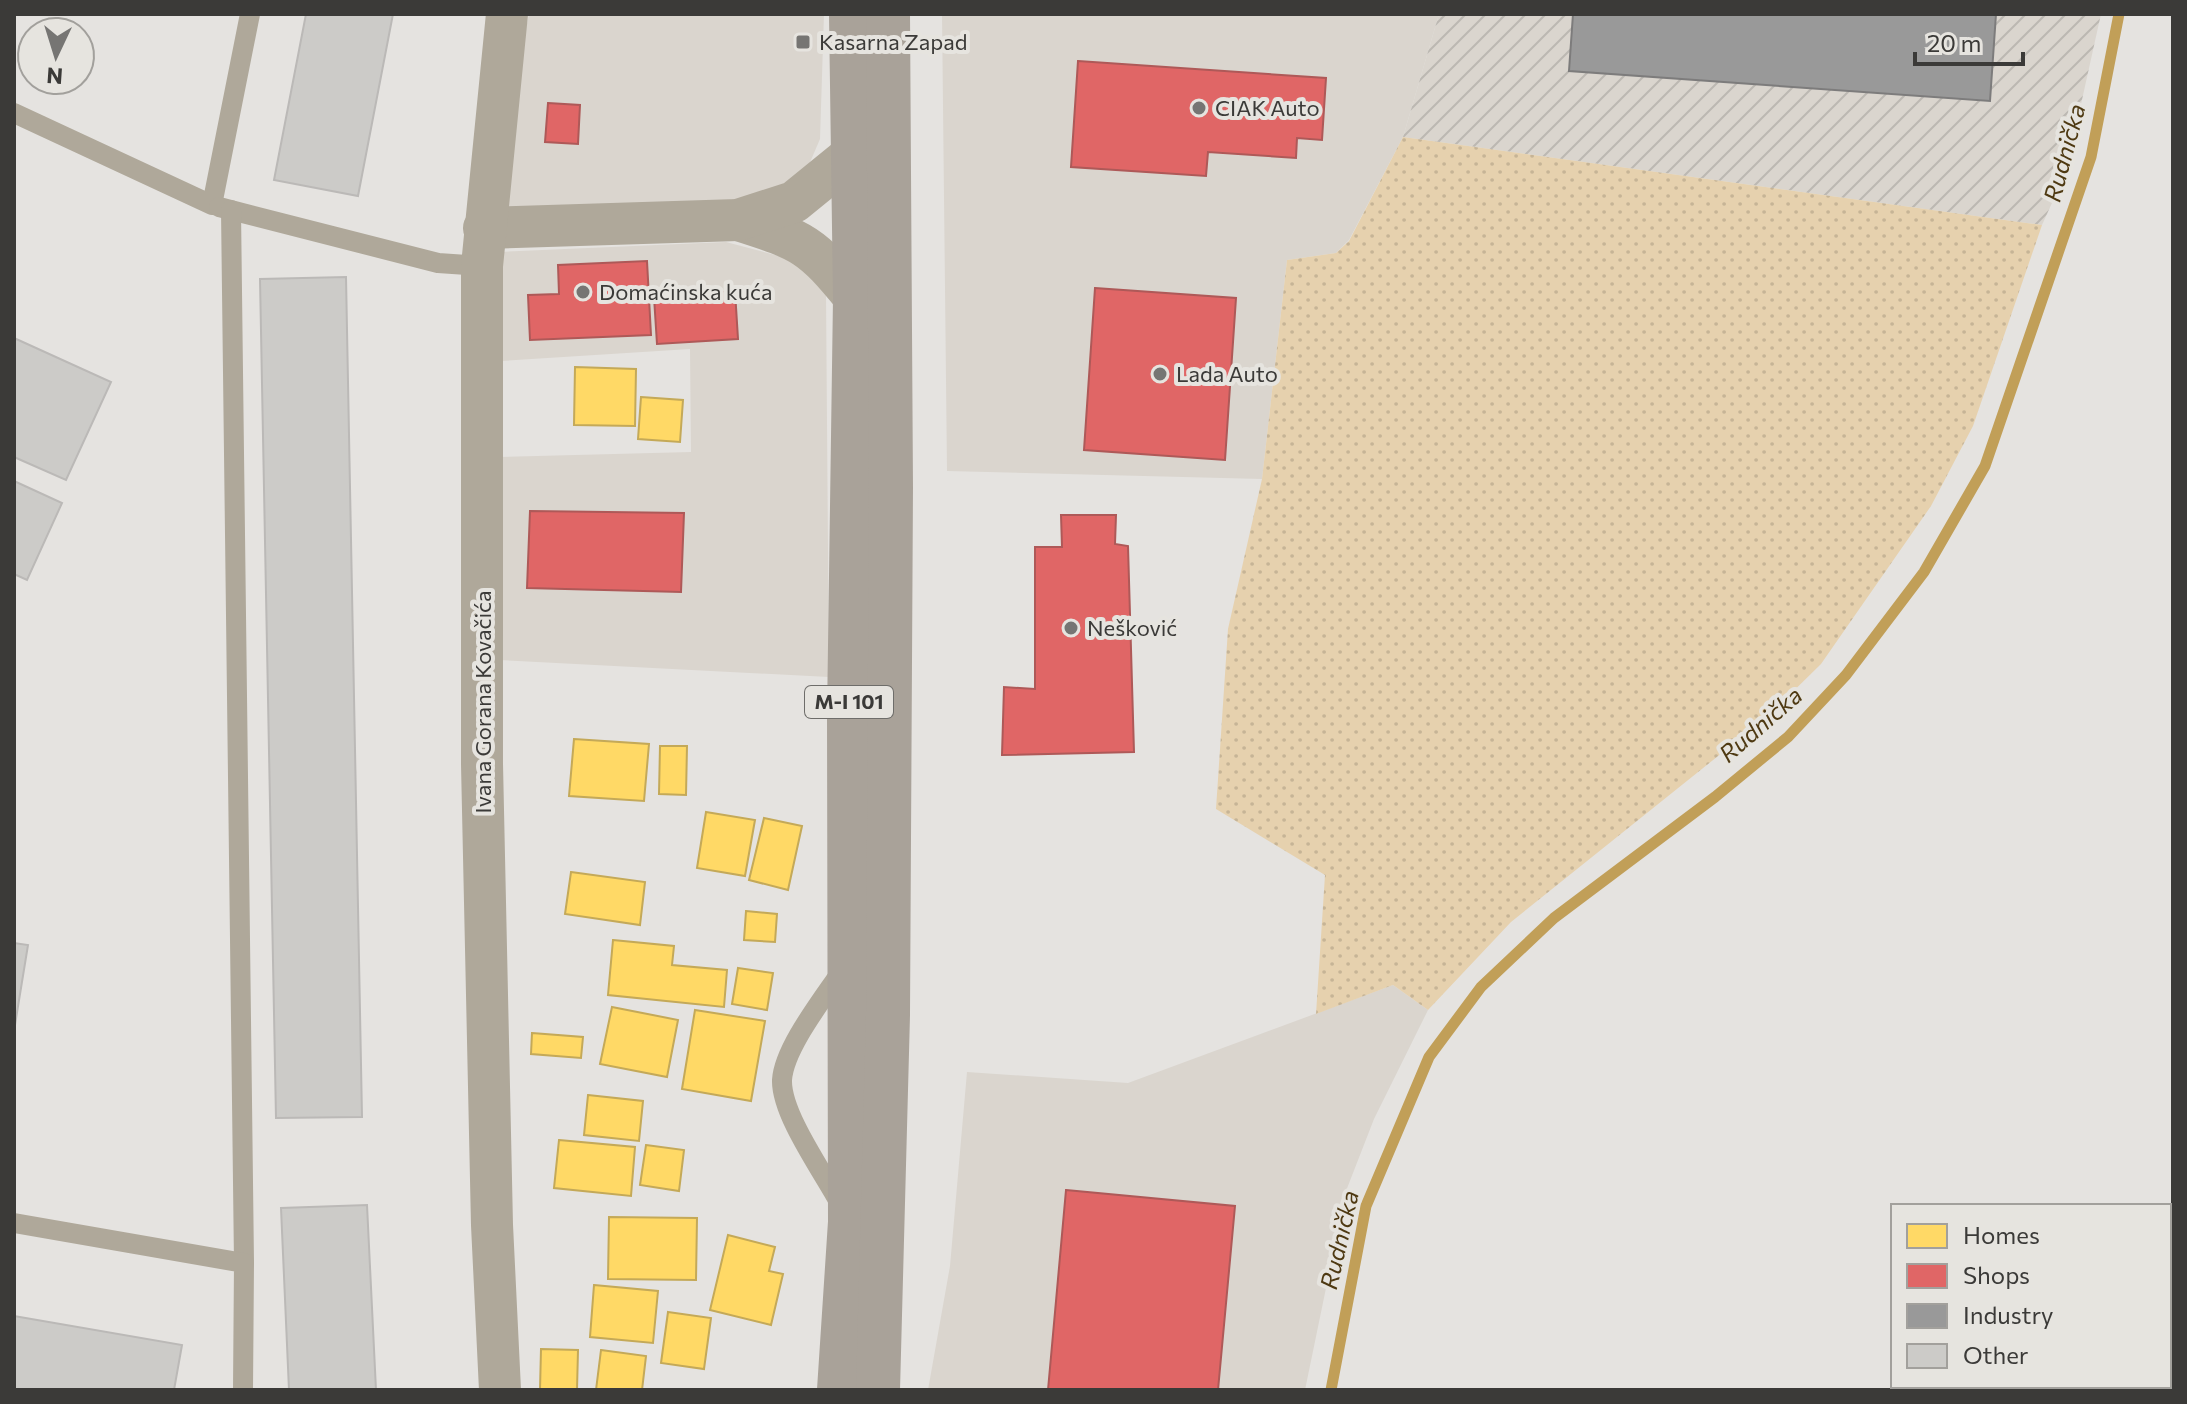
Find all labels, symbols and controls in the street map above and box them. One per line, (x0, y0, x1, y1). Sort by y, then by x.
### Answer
north arrow (16, 16, 96, 96)
scale bar (1915, 16, 2023, 66)
place label: Kasarna Zapad (819, 28, 967, 55)
text: 20 m (1927, 28, 1981, 57)
marker: Kasarna Zapad (794, 33, 812, 51)
text: N (45, 62, 64, 90)
place label: CIAK Auto (1215, 94, 1320, 121)
marker: CIAK Auto (1190, 99, 1208, 117)
water label: Rudnička (2037, 100, 2091, 205)
place label: Domaćinska kuća (599, 278, 772, 305)
marker: Domaćinska kuća (574, 283, 592, 301)
place label: Lada Auto (1176, 360, 1278, 387)
marker: Lada Auto (1151, 365, 1169, 383)
street label: Ivana Gorana Kovačića (469, 591, 496, 813)
place label: Nešković (1087, 614, 1177, 641)
marker: Nešković (1062, 619, 1080, 637)
water label: Rudnička (1713, 680, 1807, 768)
road number: M-I 101 (805, 686, 893, 718)
water label: Rudnička (1313, 1187, 1364, 1292)
legend (1891, 1204, 2171, 1388)
text: Homes (1963, 1220, 2040, 1249)
text: Shops (1963, 1260, 2030, 1289)
text: Industry (1963, 1300, 2053, 1329)
text: Other (1963, 1340, 2029, 1369)

